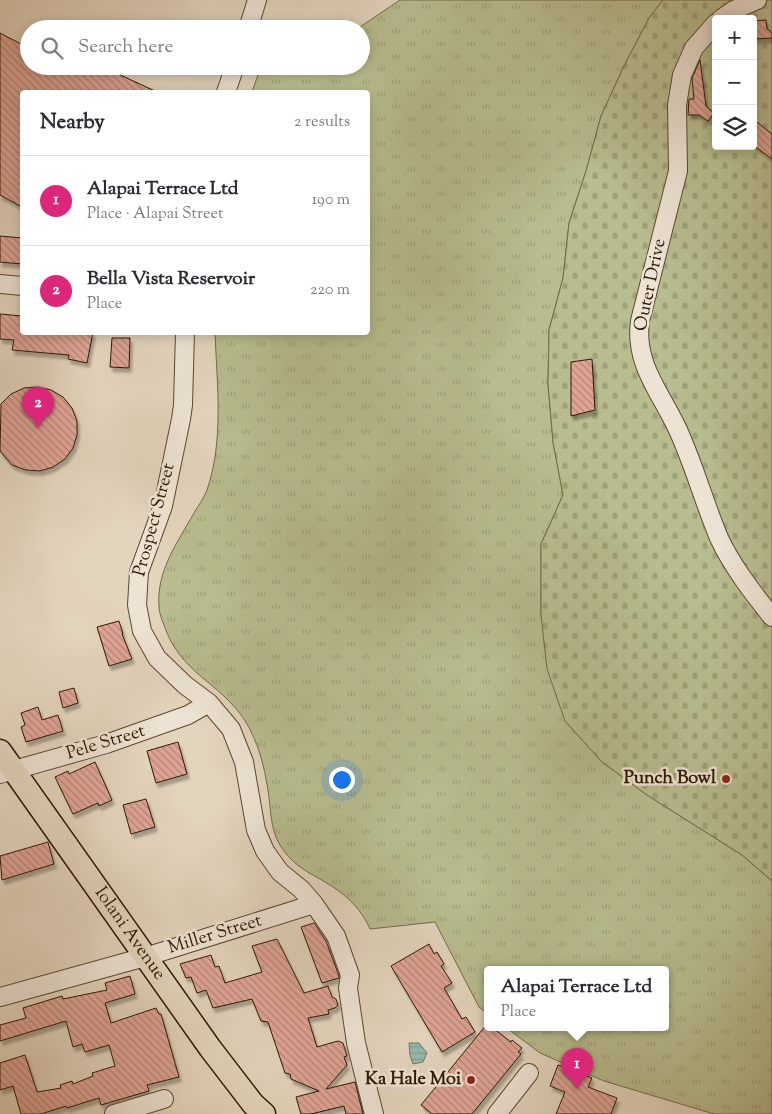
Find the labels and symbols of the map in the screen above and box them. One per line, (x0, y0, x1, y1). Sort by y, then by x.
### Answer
street label: Outer Drive (628, 236, 674, 334)
pin: 2 (22, 387, 54, 428)
street label: Prospect Street (127, 460, 183, 580)
street label: Pele Street (63, 719, 149, 767)
place label: Punch Bowl (624, 766, 717, 792)
your location (329, 767, 355, 793)
marker: Punch Bowl (720, 773, 732, 785)
street label: Iolani Avenue (87, 882, 171, 986)
street label: Miller Street (165, 908, 265, 962)
pin: 1 (561, 1048, 593, 1089)
place label: Ka Hale Moi (365, 1067, 462, 1093)
marker: Ka Hale Moi (465, 1074, 477, 1086)

